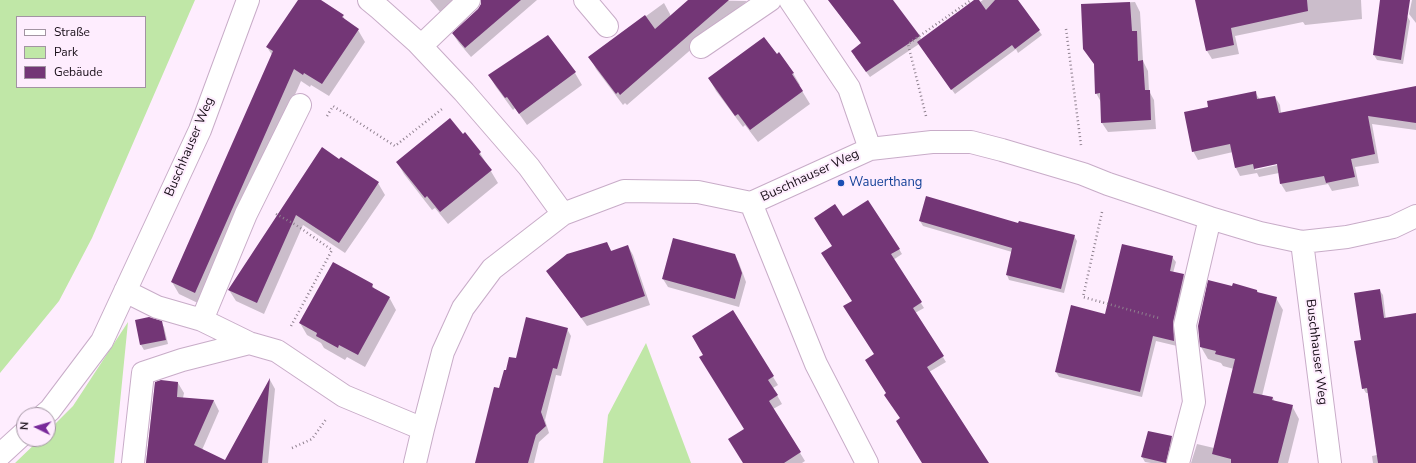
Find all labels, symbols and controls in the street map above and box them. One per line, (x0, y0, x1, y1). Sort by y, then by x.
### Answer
legend (16, 16, 146, 88)
text: Straße (54, 24, 90, 40)
text: Park (54, 44, 78, 60)
text: Gebäude (54, 64, 103, 80)
street label: Buschhauser Weg (162, 95, 218, 199)
street label: Buschhauser Weg (758, 146, 862, 206)
place label: Wauerthang (849, 175, 922, 191)
marker: Wauerthang (836, 178, 846, 188)
street label: Buschhauser Weg (1302, 298, 1330, 406)
north arrow (16, 407, 56, 447)
text: N (17, 421, 32, 431)

